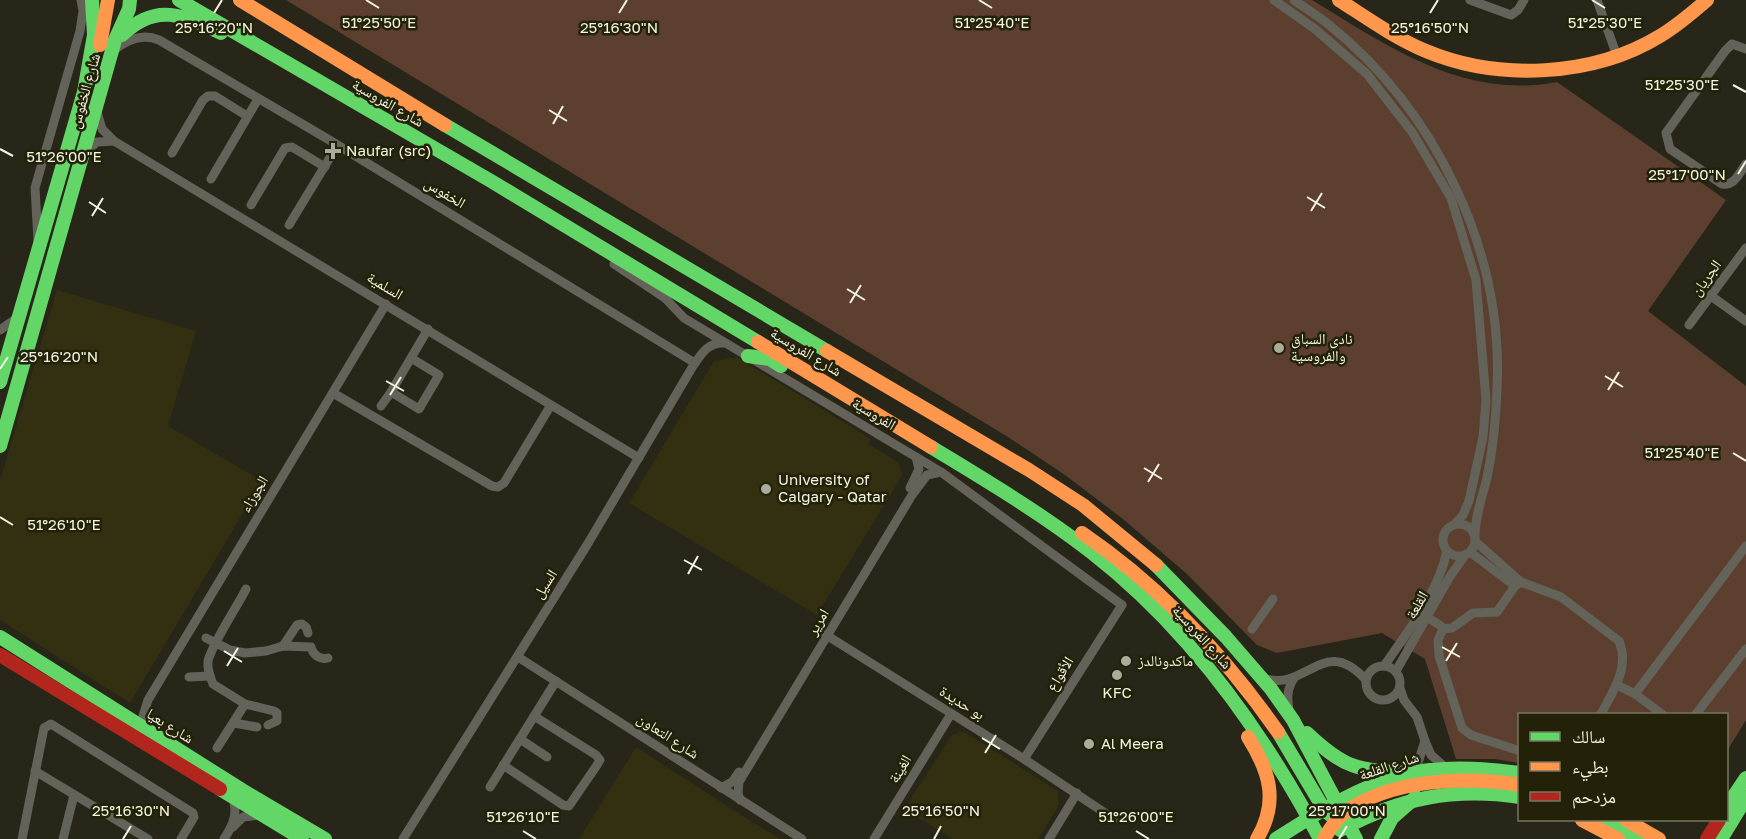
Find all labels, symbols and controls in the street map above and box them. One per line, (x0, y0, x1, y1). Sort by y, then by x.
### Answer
text: 51°25'50"E (342, 13, 416, 31)
text: 51°25'40"E (955, 13, 1029, 31)
text: 51°25'30"E (1568, 13, 1642, 31)
text: 25°16'20"N (175, 18, 253, 36)
text: 25°16'30"N (580, 18, 658, 36)
text: 25°16'50"N (1391, 18, 1469, 36)
street label: شارع الخفوس (65, 51, 105, 131)
street label: شارع الفروسية (348, 74, 428, 132)
text: 51°25'30"E (1645, 75, 1719, 93)
place label: Naufar (src) (346, 141, 431, 159)
marker: Naufar (src) (324, 142, 342, 160)
text: 51°26'00"E (26, 147, 102, 165)
text: 25°17'00"N (1648, 165, 1726, 183)
street label: الخفوس (421, 173, 469, 213)
street label: الجريان (1686, 256, 1726, 300)
street label: السلمية (364, 267, 407, 303)
street label: شارع الفروسية (767, 323, 846, 381)
place label: نادي السباق والفروسية (1291, 329, 1353, 365)
marker: نادي السباق والفروسية (1272, 341, 1286, 355)
text: 25°16'20"N (20, 347, 98, 365)
street label: الفروسية (849, 393, 900, 434)
text: 51°25'40"E (1645, 443, 1719, 461)
place label: University of Calgary - Qatar (778, 470, 887, 505)
street label: الجوزاء (235, 472, 272, 516)
marker: University of Calgary - Qatar (759, 482, 773, 496)
text: 51°26'10"E (27, 515, 101, 533)
street label: السيل (528, 566, 562, 602)
street label: القلعة (1401, 587, 1431, 622)
street label: شارع الفروسية (1168, 601, 1236, 673)
street label: امرير (802, 605, 833, 639)
place label: ماكدونالدز (1137, 651, 1193, 670)
street label: الأقواع (1042, 653, 1078, 695)
marker: ماكدونالدز (1119, 654, 1133, 668)
marker: KFC (1110, 668, 1124, 682)
street label: بو حديدة (936, 681, 988, 724)
place label: KFC (1102, 683, 1132, 701)
street label: شارع بعيا (143, 704, 197, 748)
street label: شارع التعاون (633, 708, 703, 764)
legend (1518, 713, 1728, 821)
text: سالك (1572, 725, 1605, 747)
place label: Al Meera (1101, 734, 1164, 752)
marker: Al Meera (1082, 737, 1096, 751)
street label: شارع القلعة (1357, 747, 1421, 785)
street label: الغينة (884, 751, 915, 786)
text: بطيء (1572, 755, 1609, 782)
text: مزدحم (1572, 785, 1616, 809)
text: 25°16'30"N (92, 801, 170, 819)
text: 25°16'50"N (902, 801, 980, 819)
text: 25°17'00"N (1308, 801, 1386, 819)
text: 51°26'10"E (486, 807, 560, 825)
text: 51°26'00"E (1098, 807, 1174, 825)

